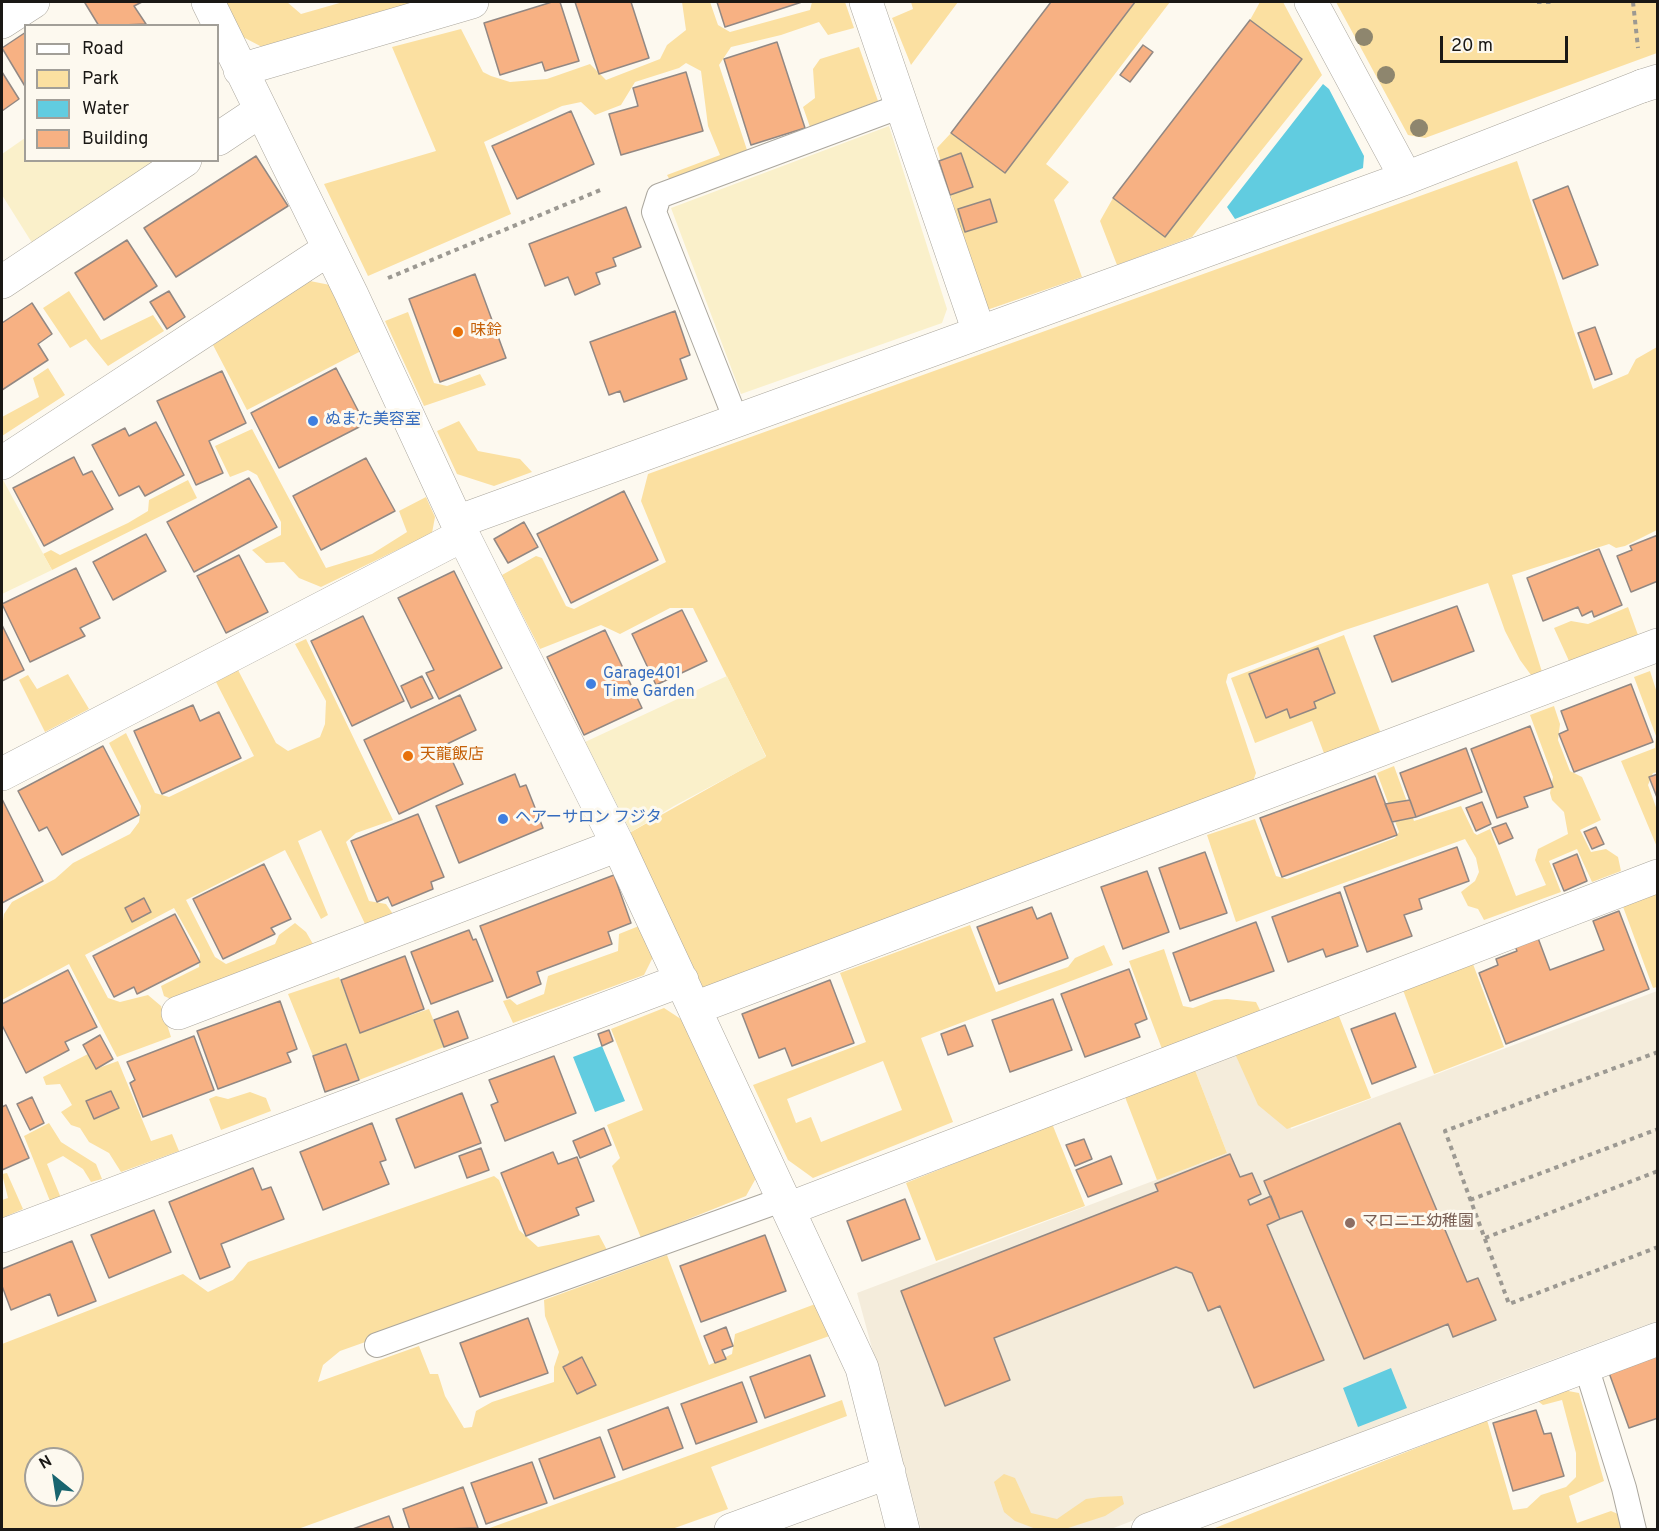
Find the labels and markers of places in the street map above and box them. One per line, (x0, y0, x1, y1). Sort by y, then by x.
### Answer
place label: 味鈴 (470, 322, 502, 342)
marker: 味鈴 (451, 325, 465, 339)
place label: ぬまた美容室 (325, 411, 421, 431)
marker: ぬまた美容室 (306, 414, 320, 428)
place label: Garage401 Time Garden (603, 665, 695, 703)
marker: Garage401 Time Garden (584, 677, 598, 691)
place label: 天龍飯店 (420, 746, 484, 766)
marker: 天龍飯店 (401, 749, 415, 763)
place label: ヘアーサロン フジタ (515, 809, 662, 829)
marker: ヘアーサロン フジタ (496, 812, 510, 826)
place label: マロニエ幼稚園 (1362, 1213, 1474, 1233)
marker: マロニエ幼稚園 (1343, 1216, 1357, 1230)

